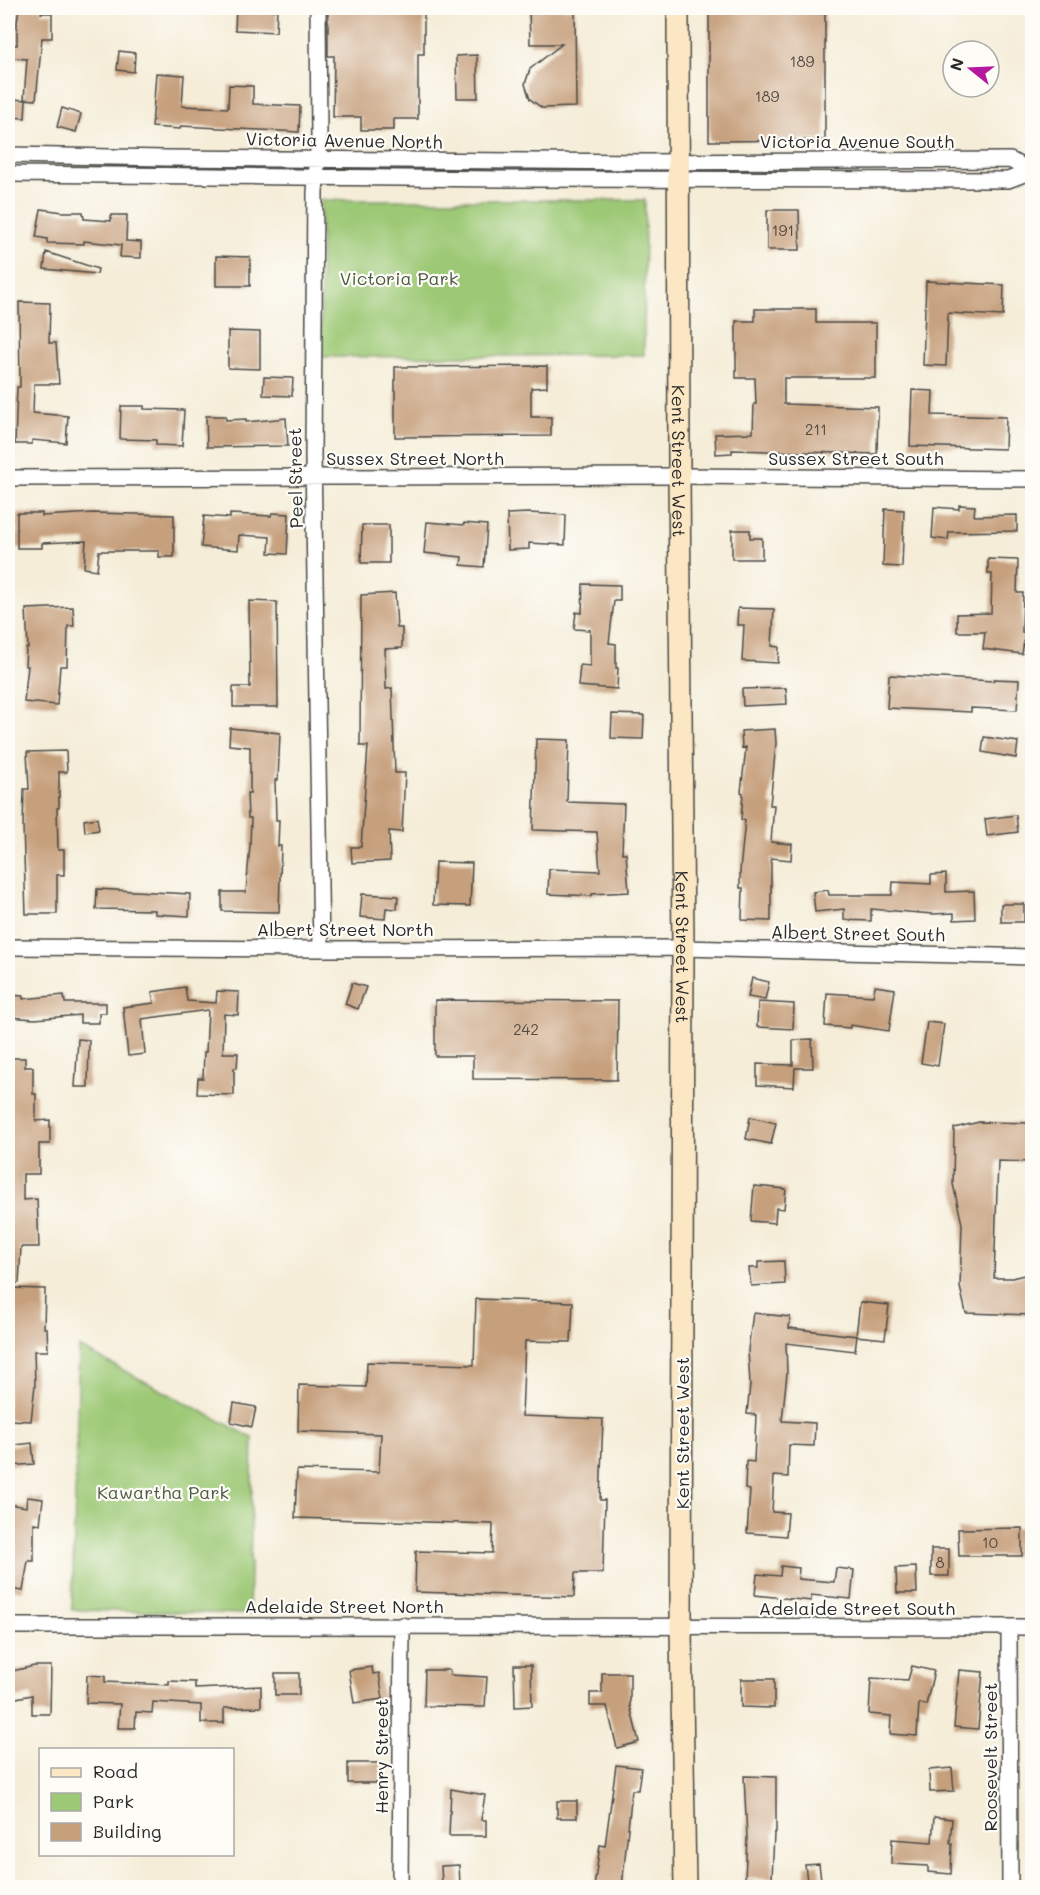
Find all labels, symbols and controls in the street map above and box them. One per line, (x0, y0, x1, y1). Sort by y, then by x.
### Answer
north arrow (941, 39, 1001, 99)
house number: 189 (790, 51, 814, 71)
text: N (944, 55, 968, 73)
house number: 189 (755, 86, 779, 106)
street label: Victoria Avenue North (245, 126, 443, 154)
street label: Victoria Avenue South (760, 129, 954, 153)
house number: 191 (772, 220, 794, 240)
park label: Victoria Park (340, 266, 458, 290)
street label: Kent Street West (667, 385, 692, 537)
house number: 211 (805, 419, 827, 439)
street label: Peel Street (282, 427, 308, 529)
street label: Sussex Street North (326, 446, 504, 470)
street label: Sussex Street South (768, 446, 944, 470)
street label: Kent Street West (670, 871, 695, 1023)
street label: Albert Street North (257, 917, 433, 941)
street label: Albert Street South (771, 919, 945, 947)
house number: 242 (513, 1019, 539, 1039)
street label: Kent Street West (670, 1357, 694, 1509)
park label: Kawartha Park (97, 1480, 229, 1504)
house number: 10 (982, 1532, 998, 1552)
house number: 8 (935, 1552, 945, 1572)
street label: Adelaide Street North (245, 1594, 443, 1618)
street label: Adelaide Street South (759, 1596, 955, 1620)
street label: Roosevelt Street (978, 1683, 1002, 1831)
street label: Henry Street (369, 1698, 393, 1814)
legend (39, 1748, 234, 1856)
text: Road (93, 1759, 138, 1783)
text: Park (93, 1789, 134, 1813)
text: Building (93, 1819, 161, 1843)

